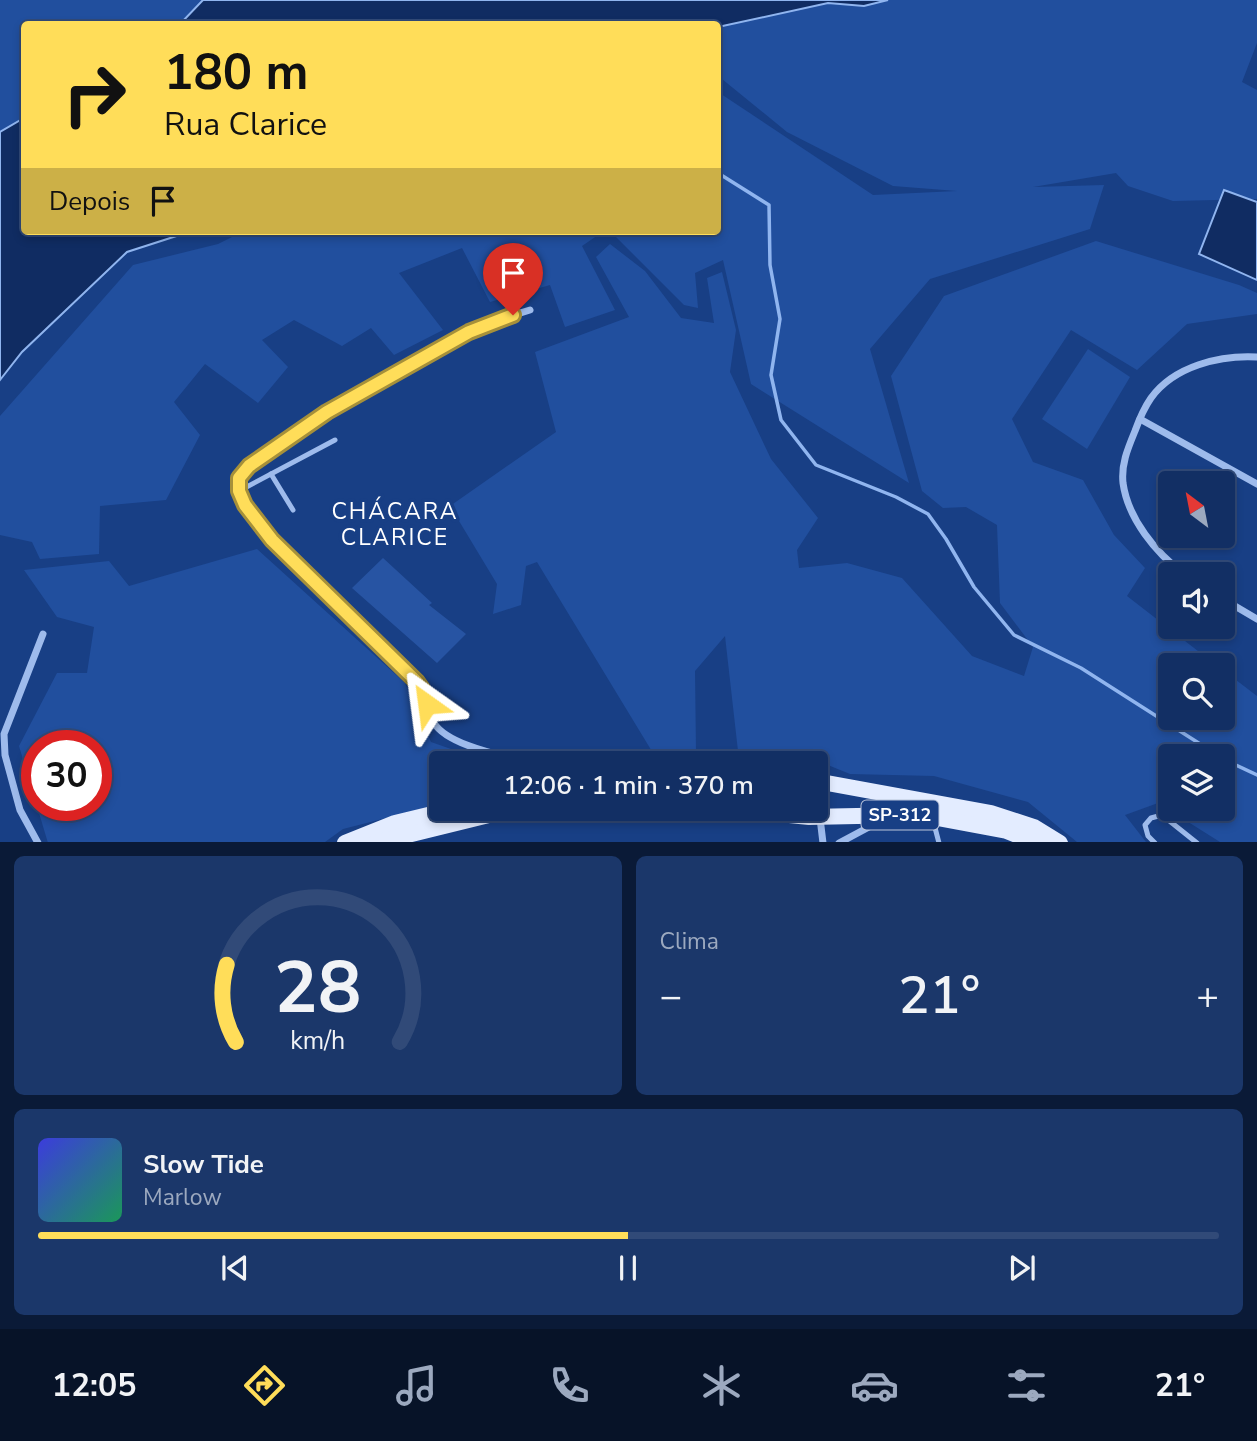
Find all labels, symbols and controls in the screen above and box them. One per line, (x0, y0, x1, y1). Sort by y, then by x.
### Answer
text: 180 m (164, 39, 308, 106)
icon: right (49, 49, 140, 140)
text: Rua Clarice (164, 103, 327, 146)
icon: arrive (144, 182, 182, 220)
text: Depois (49, 184, 130, 219)
pin (483, 243, 543, 315)
icon: arrive (494, 254, 532, 292)
north arrow (1158, 471, 1236, 548)
map controls (1158, 471, 1235, 821)
district label: CHÁCARA CLARICE (331, 496, 459, 553)
button: sound (1158, 562, 1235, 639)
button: search (1158, 653, 1235, 730)
position arrow (390, 667, 464, 741)
speed limit sign: 30 (21, 730, 112, 821)
button: layers (1158, 744, 1235, 821)
text: 12:06 · 1 min · 370 m (503, 768, 754, 803)
road number: SP-312 (862, 800, 939, 830)
text: Clima (660, 926, 719, 957)
text: 28 (274, 938, 361, 1038)
text: 21° (898, 960, 980, 1031)
text: − (660, 971, 682, 1022)
text: + (1196, 971, 1219, 1022)
text: km/h (290, 1023, 345, 1057)
text: Slow Tide (143, 1147, 264, 1182)
text: Marlow (143, 1182, 222, 1213)
icon: previous (216, 1249, 254, 1287)
icon: pause (609, 1249, 647, 1287)
icon: next (1003, 1249, 1041, 1287)
icon: directions (240, 1361, 289, 1410)
icon: music (392, 1361, 441, 1410)
icon: phone (545, 1361, 594, 1410)
icon: climate (697, 1361, 746, 1410)
icon: car (850, 1361, 899, 1410)
icon: filters (1002, 1361, 1051, 1410)
text: 12:05 (52, 1364, 136, 1407)
text: 21° (1155, 1364, 1205, 1407)

